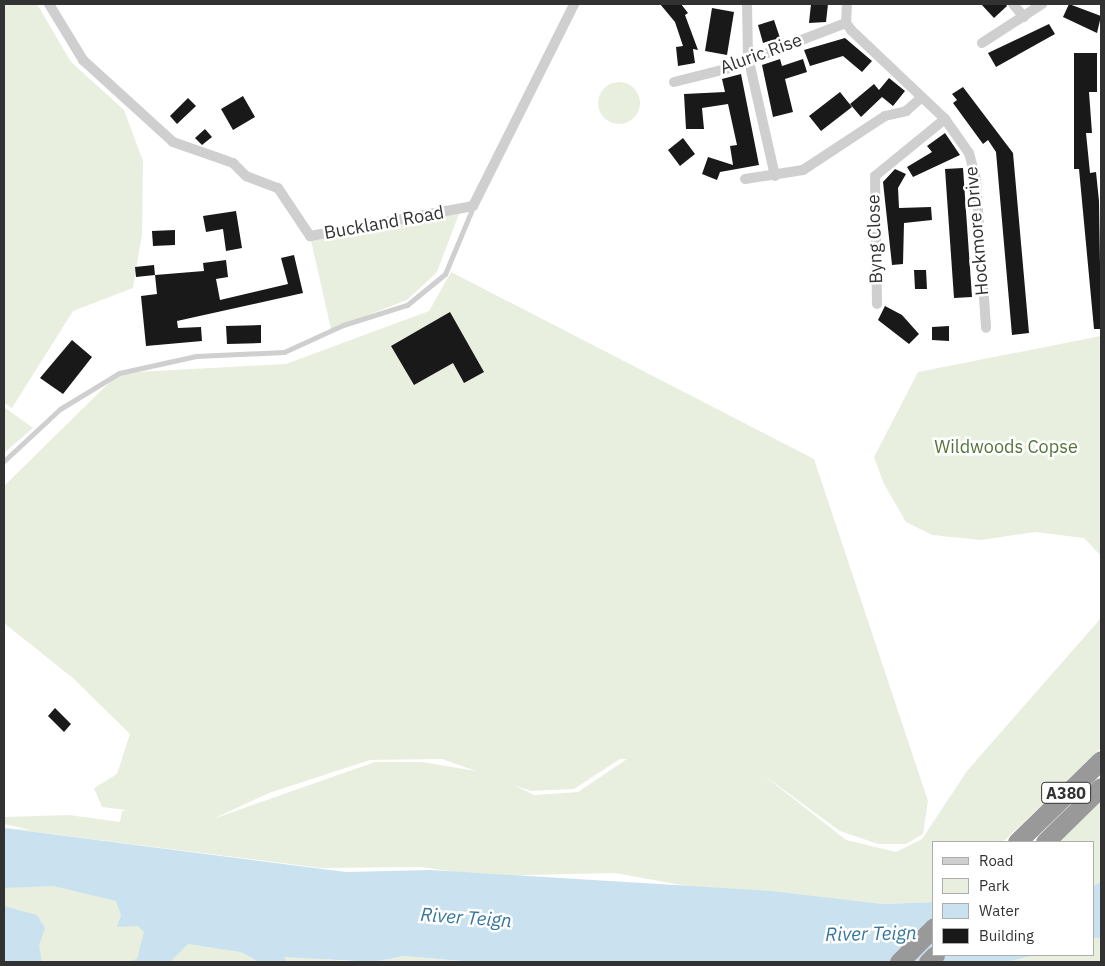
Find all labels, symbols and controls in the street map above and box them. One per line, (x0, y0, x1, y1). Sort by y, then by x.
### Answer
street label: Aluric Rise (717, 29, 805, 79)
street label: Hockmore Drive (961, 166, 993, 296)
street label: Byng Close (863, 194, 887, 284)
street label: Buckland Road (322, 202, 446, 244)
park label: Wildwoods Copse (934, 436, 1078, 458)
road number: A380 (1041, 780, 1091, 806)
legend (932, 841, 1095, 956)
text: Road (979, 851, 1014, 870)
text: Park (979, 876, 1009, 895)
text: Water (979, 901, 1019, 920)
water label: River Teign (420, 903, 512, 933)
water label: River Teign (825, 922, 917, 946)
text: Building (979, 926, 1034, 945)

